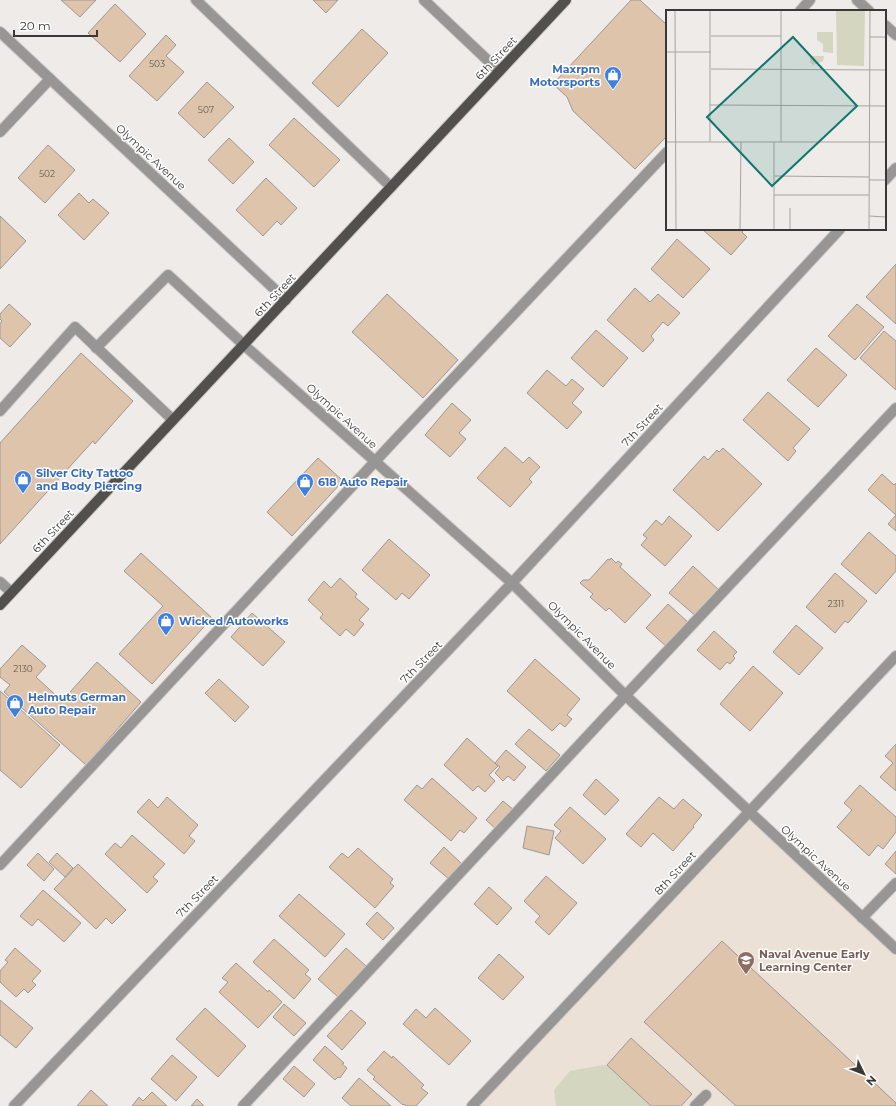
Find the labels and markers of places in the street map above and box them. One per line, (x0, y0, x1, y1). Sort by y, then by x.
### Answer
place label: Maxrpm Motorsports (530, 62, 600, 89)
shop icon: Maxrpm Motorsports (603, 65, 623, 90)
place label: Silver City Tattoo and Body Piercing (36, 466, 142, 493)
shop icon: Silver City Tattoo and Body Piercing (13, 469, 33, 494)
shop icon: 618 Auto Repair (295, 472, 315, 497)
place label: 618 Auto Repair (318, 475, 408, 489)
shop icon: Wicked Autoworks (156, 611, 176, 636)
place label: Wicked Autoworks (179, 614, 289, 628)
place label: Helmuts German Auto Repair (27, 690, 126, 717)
shop icon: Helmuts German Auto Repair (5, 693, 25, 718)
place label: Naval Avenue Early Learning Center (759, 947, 870, 974)
school or university icon: Naval Avenue Early Learning Center (736, 950, 756, 975)

